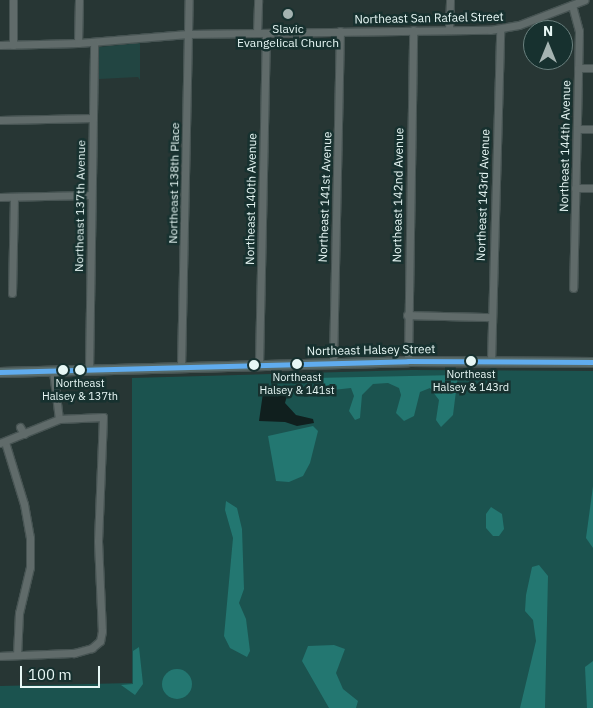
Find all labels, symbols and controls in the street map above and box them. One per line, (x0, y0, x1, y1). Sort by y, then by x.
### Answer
marker: Slavic Evangelical Church (282, 8, 294, 20)
street label: Northeast San Rafael Street (354, 9, 504, 27)
north arrow (523, 20, 573, 70)
place label: Slavic Evangelical Church (237, 22, 339, 50)
text: N (543, 22, 553, 40)
street label: Northeast 144th Avenue (557, 80, 573, 212)
street label: Northeast 138th Place (166, 122, 182, 244)
street label: Northeast 142nd Avenue (390, 128, 406, 262)
street label: Northeast 143rd Avenue (473, 129, 493, 261)
street label: Northeast 141st Avenue (316, 131, 334, 263)
street label: Northeast 140th Avenue (243, 133, 259, 265)
street label: Northeast 137th Avenue (72, 140, 88, 272)
street label: Northeast Halsey Street (307, 342, 435, 358)
marker: Northeast Halsey & 143rd (466, 356, 476, 366)
marker: Northeast Halsey & 141st (292, 359, 302, 369)
unlabelled marker (249, 360, 259, 370)
unlabelled marker (58, 365, 68, 375)
marker: Northeast Halsey & 137th (75, 365, 85, 375)
place label: Northeast Halsey & 143rd (433, 368, 509, 394)
place label: Northeast Halsey & 141st (259, 371, 335, 397)
place label: Northeast Halsey & 137th (42, 377, 118, 403)
scale bar (22, 656, 102, 688)
text: 100 m (28, 665, 72, 684)

